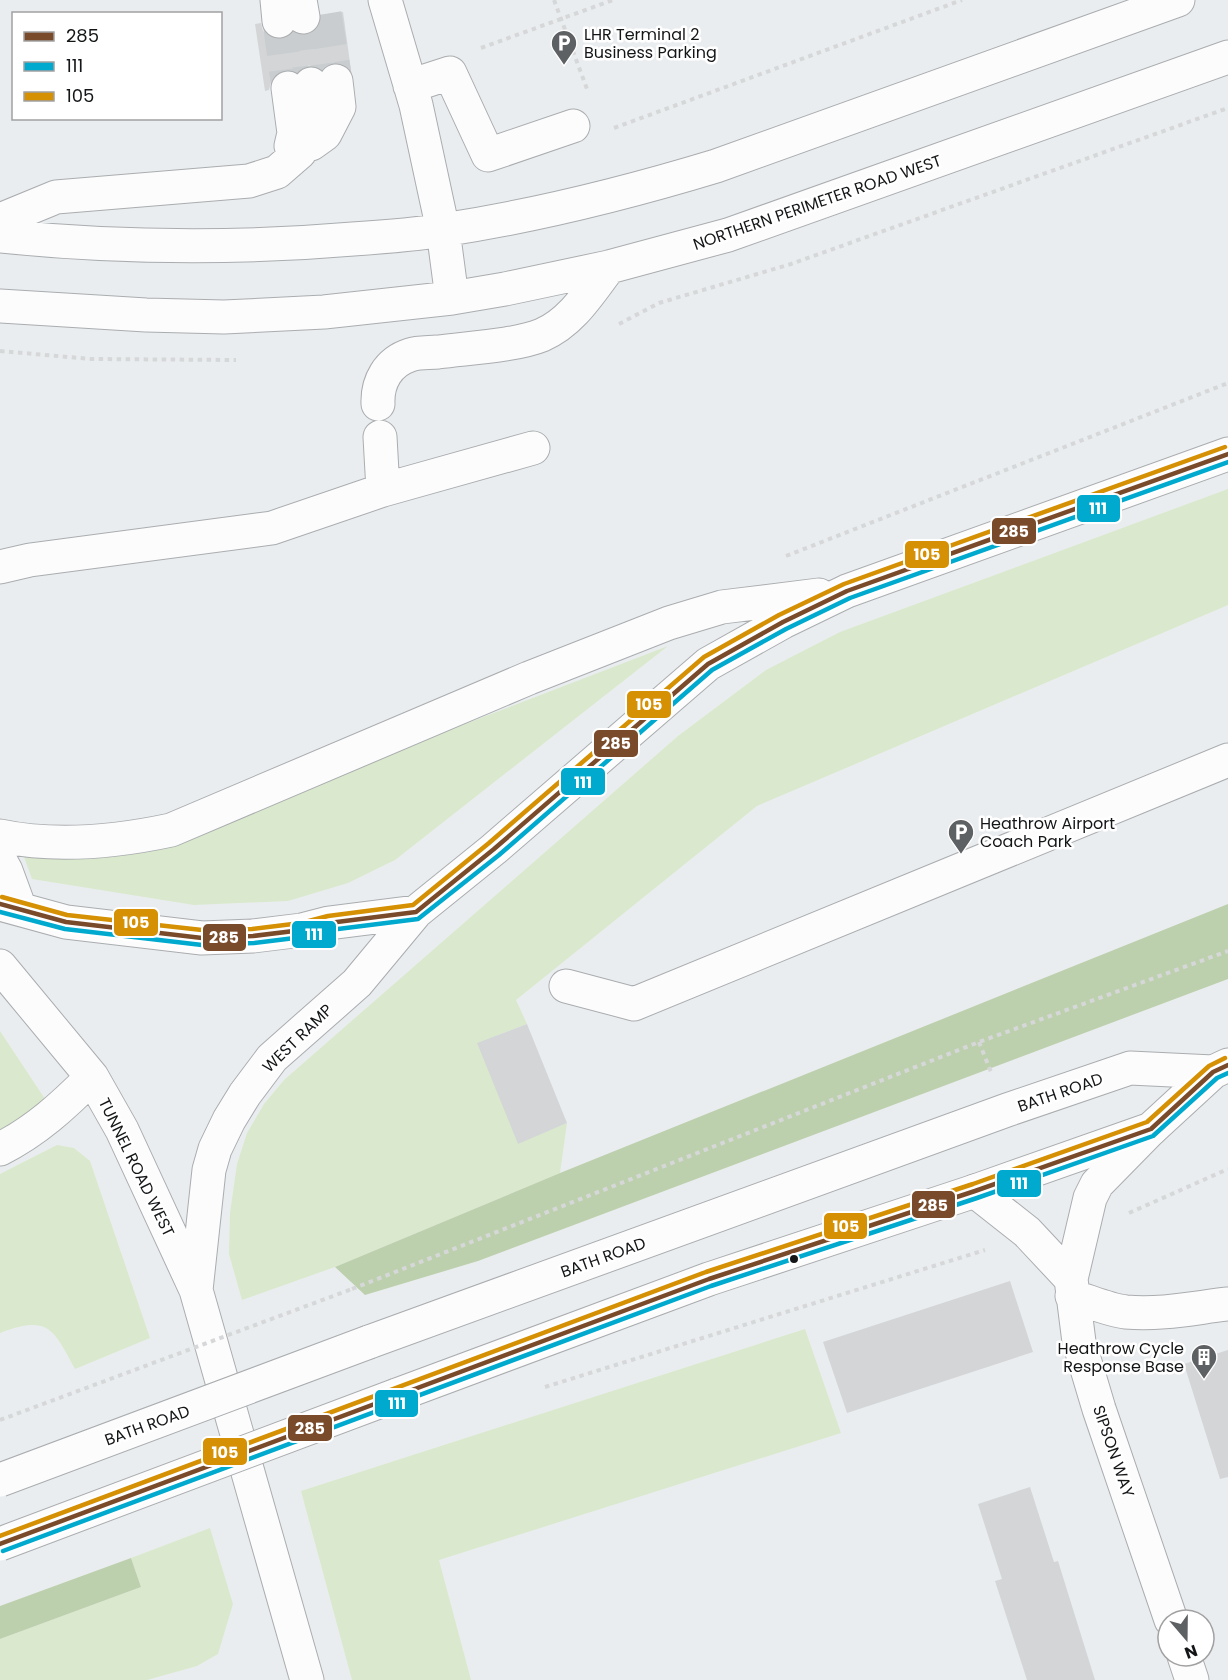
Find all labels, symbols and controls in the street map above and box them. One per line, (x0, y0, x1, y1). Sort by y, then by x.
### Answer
legend (12, 12, 222, 120)
text: 285 (66, 23, 99, 48)
place label: LHR Terminal 2 Business Parking (584, 23, 717, 64)
parking icon: LHR Terminal 2 Business Parking (549, 28, 579, 66)
text: 111 (66, 53, 83, 78)
text: 105 (66, 83, 94, 108)
street label: NORTHERN PERIMETER ROAD WEST (690, 149, 945, 256)
line badge: 111 (1076, 494, 1121, 523)
text: 111 (1089, 497, 1107, 520)
line badge: 285 (991, 517, 1037, 545)
text: 285 (999, 520, 1029, 543)
line badge: 105 (904, 540, 950, 569)
text: 105 (914, 543, 940, 566)
line badge: 105 (626, 690, 672, 719)
text: 105 (636, 693, 662, 716)
line badge: 285 (593, 729, 639, 758)
text: 285 (601, 732, 631, 755)
line badge: 111 (560, 767, 606, 796)
text: 111 (574, 771, 592, 794)
place label: Heathrow Airport Coach Park (980, 812, 1115, 853)
parking icon: Heathrow Airport Coach Park (946, 817, 976, 855)
line badge: 105 (113, 908, 159, 937)
text: 105 (123, 911, 149, 934)
line badge: 111 (291, 920, 337, 949)
line badge: 285 (202, 923, 247, 952)
text: 111 (305, 923, 323, 946)
text: 285 (209, 926, 239, 949)
street label: WEST RAMP (257, 999, 338, 1078)
street label: BATH ROAD (1014, 1067, 1106, 1118)
street label: TUNNEL ROAD WEST (93, 1094, 180, 1241)
line badge: 111 (996, 1169, 1042, 1198)
text: 111 (1010, 1172, 1028, 1195)
line badge: 285 (911, 1190, 956, 1219)
text: 285 (918, 1194, 948, 1217)
line badge: 105 (823, 1212, 868, 1240)
text: 105 (833, 1215, 859, 1238)
street label: BATH ROAD (557, 1231, 649, 1283)
unlabelled marker (788, 1253, 800, 1265)
place label: Heathrow Cycle Response Base (1058, 1337, 1184, 1378)
building icon: Heathrow Cycle Response Base (1189, 1342, 1219, 1380)
line badge: 111 (374, 1389, 419, 1418)
text: 111 (388, 1392, 406, 1415)
street label: BATH ROAD (101, 1399, 193, 1451)
street label: SIPSON WAY (1087, 1402, 1140, 1501)
line badge: 285 (287, 1414, 333, 1442)
text: 285 (295, 1417, 325, 1440)
line badge: 105 (202, 1437, 248, 1466)
text: 105 (212, 1441, 238, 1464)
north arrow (1156, 1608, 1216, 1668)
text: N (1181, 1639, 1201, 1664)

